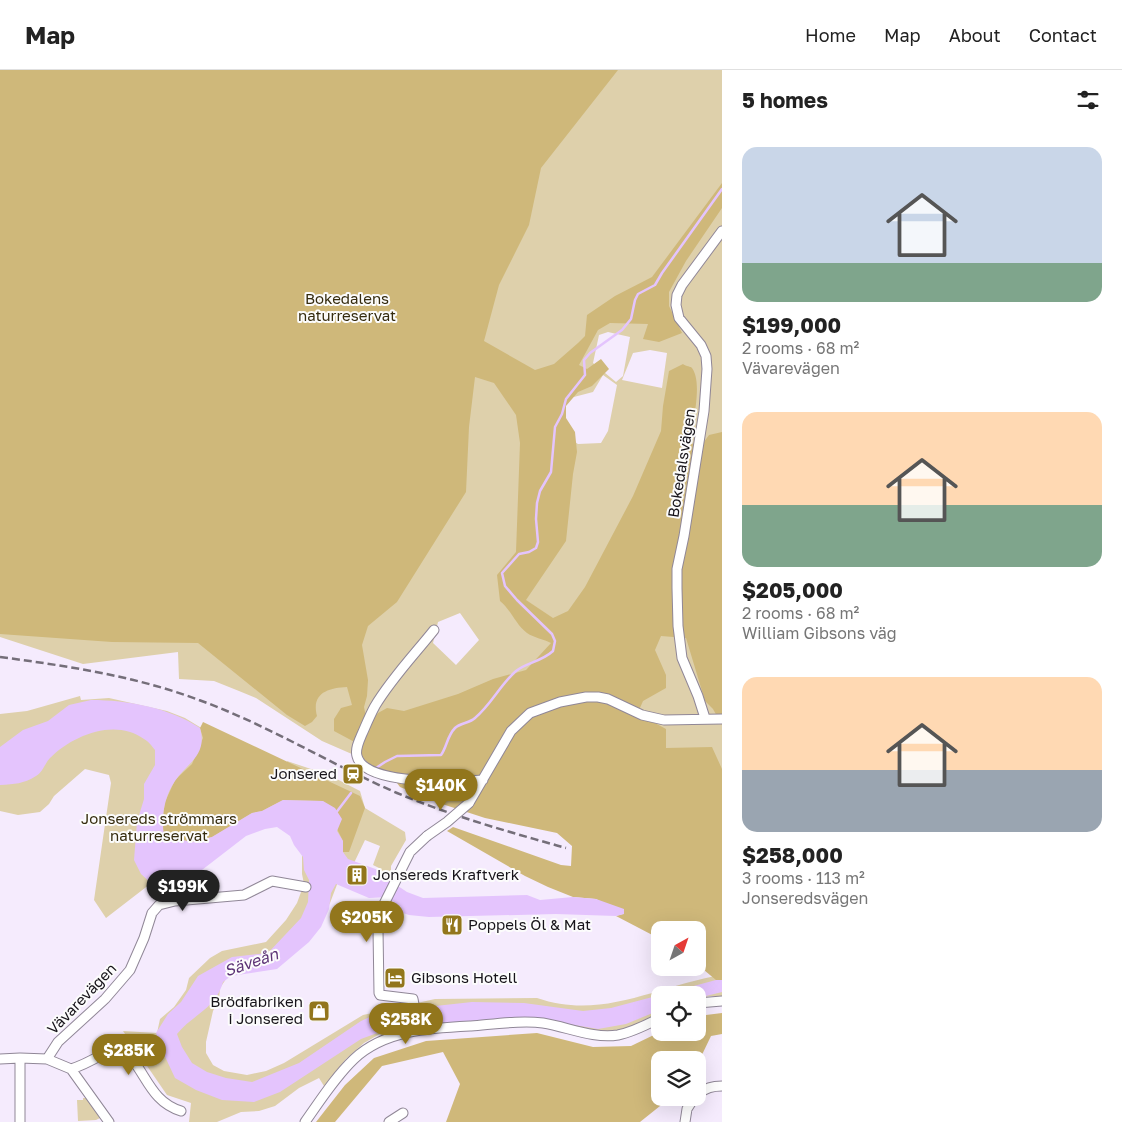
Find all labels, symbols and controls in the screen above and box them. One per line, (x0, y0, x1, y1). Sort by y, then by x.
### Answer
text: Map (25, 20, 75, 49)
text: Home (805, 24, 856, 46)
text: Map (884, 24, 921, 46)
text: About (949, 24, 1001, 46)
text: Contact (1029, 24, 1097, 46)
icon: filters (1074, 86, 1102, 114)
text: 5 homes (742, 87, 828, 113)
icon: home (877, 180, 967, 270)
park label: Bokedalens naturreservat (298, 289, 396, 324)
text: $199,000 (742, 312, 841, 338)
text: 2 rooms · 68 m² (742, 338, 859, 358)
text: Vävarevägen (742, 358, 840, 378)
street label: Bokedalsvägen (664, 407, 699, 519)
icon: home (877, 445, 967, 535)
text: $205,000 (742, 577, 843, 603)
text: 2 rooms · 68 m² (742, 603, 859, 623)
text: William Gibsons väg (742, 623, 897, 643)
icon: home (877, 710, 967, 800)
station icon: Jonsered (341, 762, 365, 786)
place label: Jonsered (270, 764, 337, 782)
pin: $140K (406, 768, 476, 811)
text: $140K (416, 775, 466, 795)
park label: Jonsereds strömmars naturreservat (81, 809, 237, 844)
text: $258,000 (742, 842, 843, 868)
building icon: Jonsereds Kraftverk (345, 863, 369, 887)
place label: Jonsereds Kraftverk (373, 865, 520, 883)
text: 3 rooms · 113 m² (742, 868, 865, 888)
pin: $199K (148, 870, 218, 912)
text: $199K (158, 876, 208, 896)
text: Jonseredsvägen (742, 888, 868, 908)
pin: $205K (332, 900, 402, 943)
text: $205K (341, 907, 393, 927)
restaurant icon: Poppels Öl & Mat (440, 913, 464, 937)
place label: Poppels Öl & Mat (468, 915, 591, 933)
north arrow (651, 921, 706, 976)
map controls (651, 921, 706, 1106)
water label: Säveån (221, 943, 282, 981)
street label: Vävarevägen (43, 959, 120, 1038)
hotel icon: Gibsons Hotell (383, 966, 407, 990)
place label: Gibsons Hotell (411, 968, 518, 986)
button: locate (651, 986, 706, 1041)
place label: Brödfabriken i Jonsered (210, 992, 303, 1027)
shop icon: Brödfabriken i Jonsered (307, 999, 331, 1023)
pin: $258K (371, 1002, 441, 1045)
text: $258K (380, 1009, 432, 1029)
pin: $285K (94, 1034, 164, 1076)
text: $285K (103, 1040, 155, 1060)
button: layers (651, 1051, 706, 1106)

